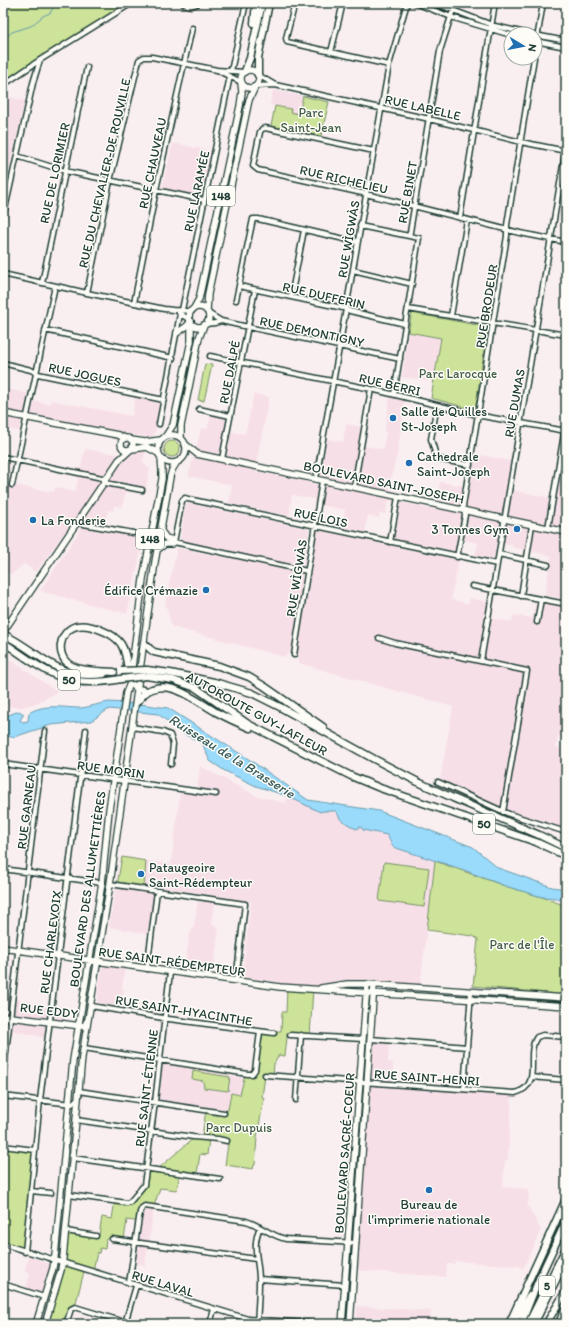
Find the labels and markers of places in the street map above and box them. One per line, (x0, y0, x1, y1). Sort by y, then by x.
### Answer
place label: Salle de Quilles St-Joseph (401, 404, 487, 434)
marker: Salle de Quilles St-Joseph (388, 413, 398, 423)
place label: Cathedrale Saint-Joseph (417, 449, 490, 479)
marker: Cathedrale Saint-Joseph (404, 458, 414, 468)
place label: La Fonderie (41, 513, 106, 528)
marker: La Fonderie (28, 515, 38, 525)
place label: 3 Tonnes Gym (432, 522, 510, 537)
marker: 3 Tonnes Gym (512, 524, 522, 534)
place label: Édifice Crémazie (104, 583, 198, 598)
marker: Édifice Crémazie (201, 585, 211, 595)
place label: Pataugeoire Saint-Rédempteur (149, 860, 253, 890)
marker: Pataugeoire Saint-Rédempteur (136, 869, 146, 879)
marker: Bureau de l'imprimerie nationale (424, 1185, 434, 1195)
place label: Bureau de l'imprimerie nationale (368, 1197, 490, 1227)

